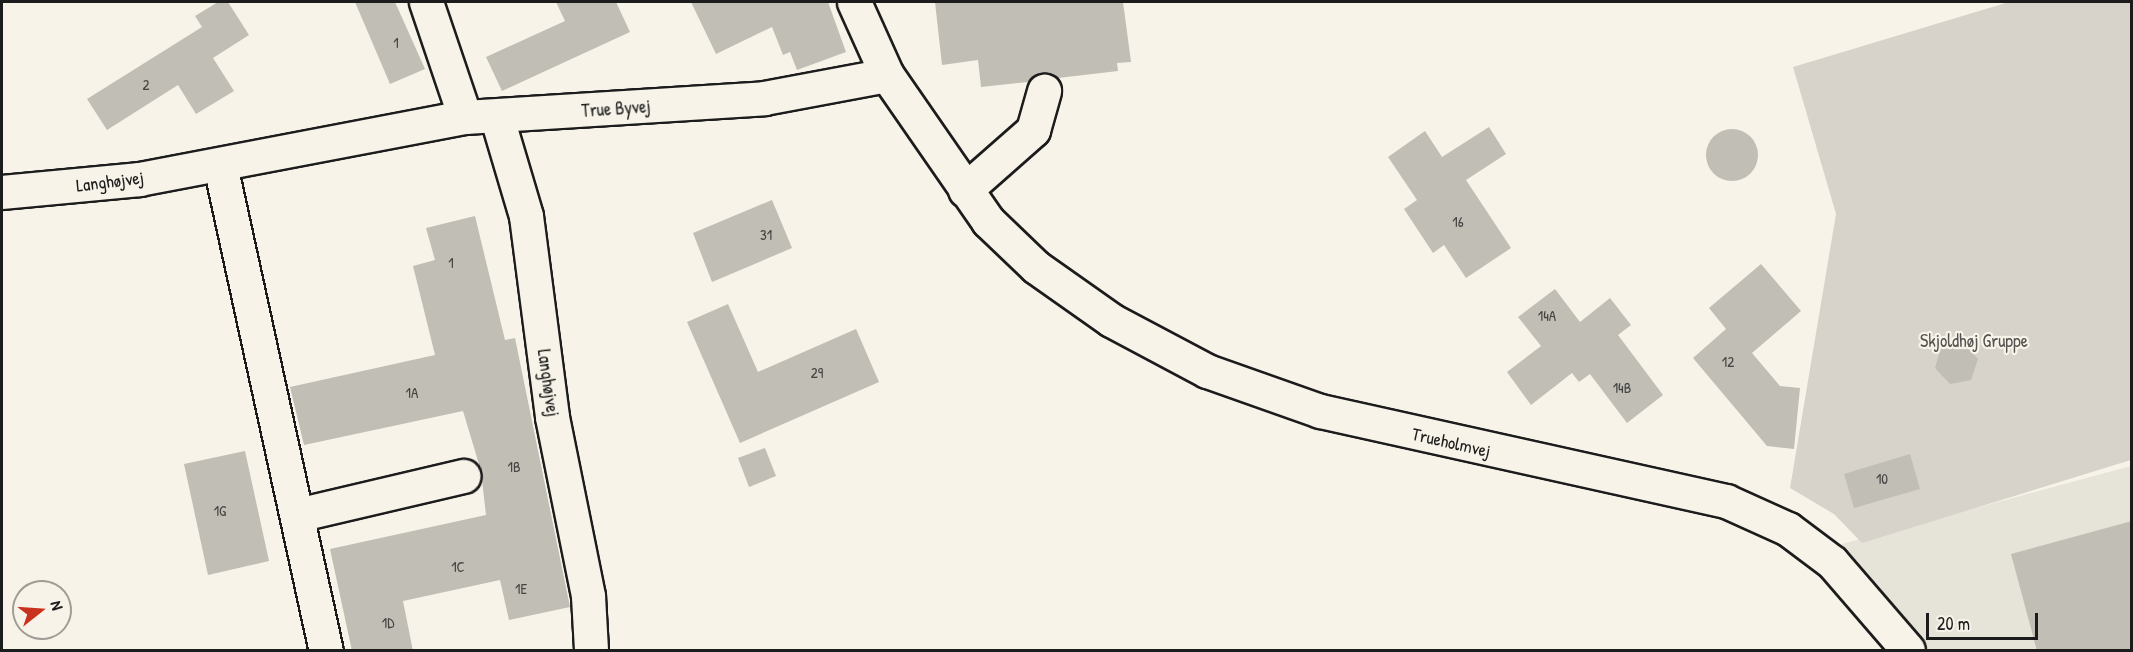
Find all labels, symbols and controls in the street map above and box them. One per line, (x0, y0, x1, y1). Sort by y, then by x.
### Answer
house number: 1 (393, 34, 399, 52)
house number: 2 (142, 76, 150, 94)
street label: True Byvej (581, 96, 651, 122)
street label: Langhøjvej (75, 167, 145, 197)
house number: 16 (1452, 213, 1464, 231)
house number: 31 (760, 226, 772, 244)
house number: 1 (448, 254, 454, 272)
house number: 14A (1538, 307, 1556, 325)
park label: Skjoldhøj Gruppe (1920, 330, 2028, 352)
street label: Langhøjvej (533, 348, 563, 418)
house number: 12 (1722, 353, 1734, 371)
house number: 29 (811, 364, 823, 382)
house number: 14B (1613, 379, 1631, 397)
house number: 1A (406, 384, 418, 402)
street label: Trueholmvej (1410, 423, 1492, 463)
house number: 1B (507, 458, 521, 476)
house number: 10 (1876, 470, 1888, 488)
house number: 1G (214, 502, 226, 520)
house number: 1C (451, 558, 465, 576)
north arrow (12, 580, 72, 640)
house number: 1E (515, 580, 527, 598)
text: N (46, 598, 69, 613)
scale bar (1929, 601, 2042, 639)
text: 20 m (1937, 611, 1970, 636)
house number: 1D (382, 614, 394, 632)

